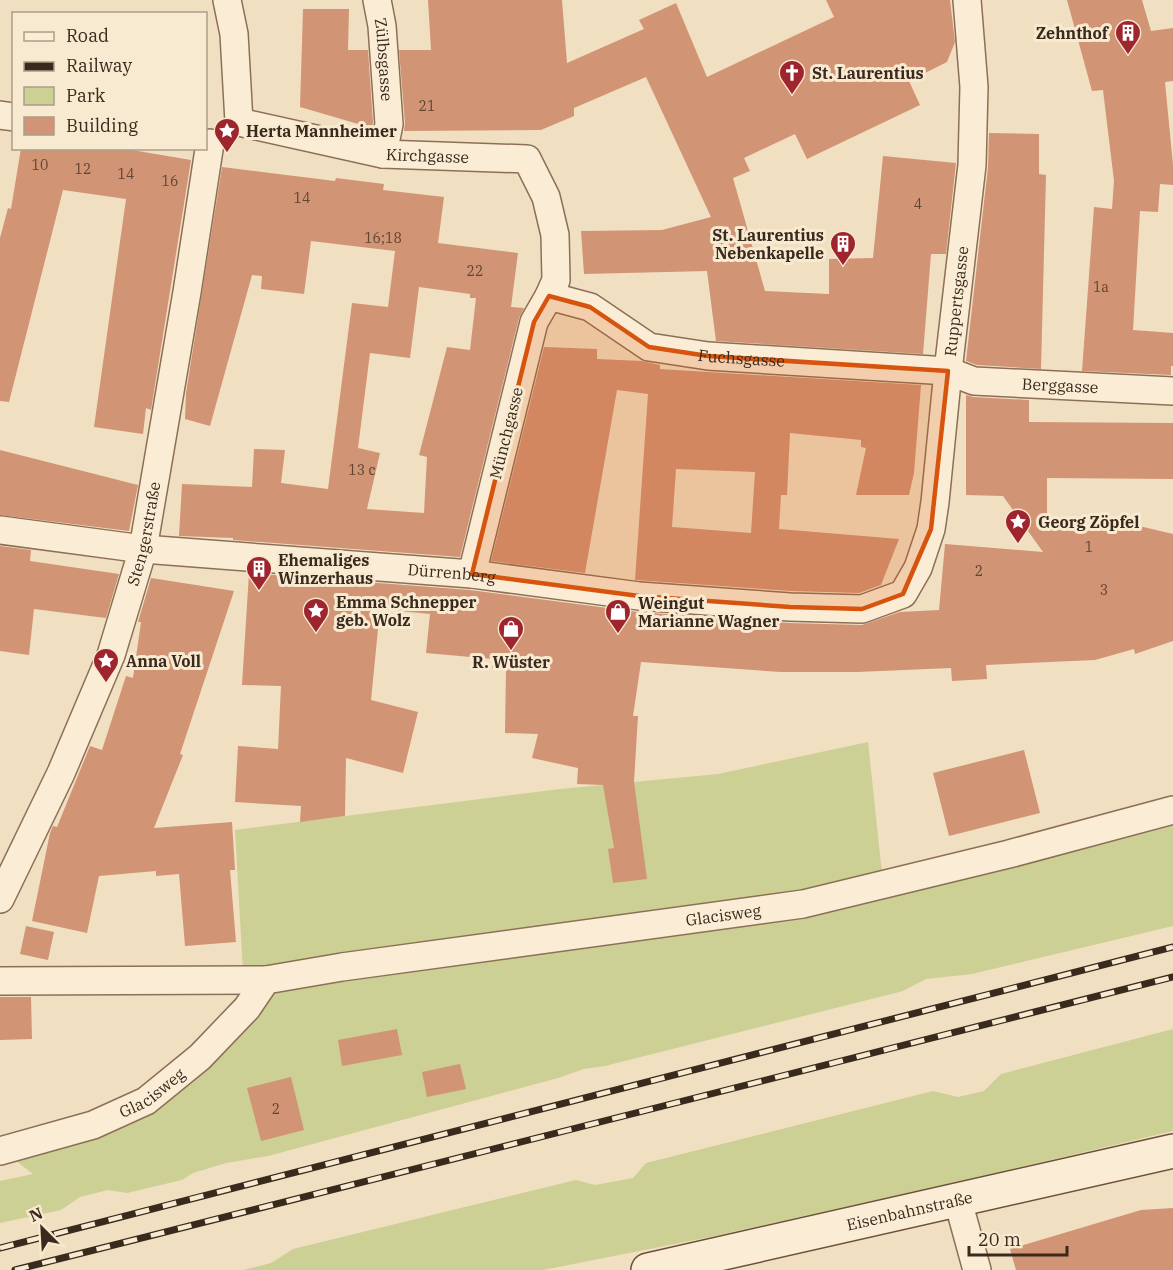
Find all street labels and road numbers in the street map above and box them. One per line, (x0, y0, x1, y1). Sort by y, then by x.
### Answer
street label: Zülbsgasse (371, 16, 397, 102)
street label: Kirchgasse (386, 144, 469, 167)
street label: Ruppertsgasse (940, 245, 972, 358)
street label: Fuchsgasse (697, 345, 786, 371)
street label: Berggasse (1021, 373, 1099, 397)
street label: Münchgasse (485, 385, 527, 481)
street label: Stengerstraße (122, 480, 164, 588)
street label: Dürrenberg (407, 559, 497, 587)
street label: Glacisweg (684, 900, 762, 930)
street label: Glacisweg (116, 1063, 189, 1122)
street label: Eisenbahnstraße (844, 1187, 974, 1235)

